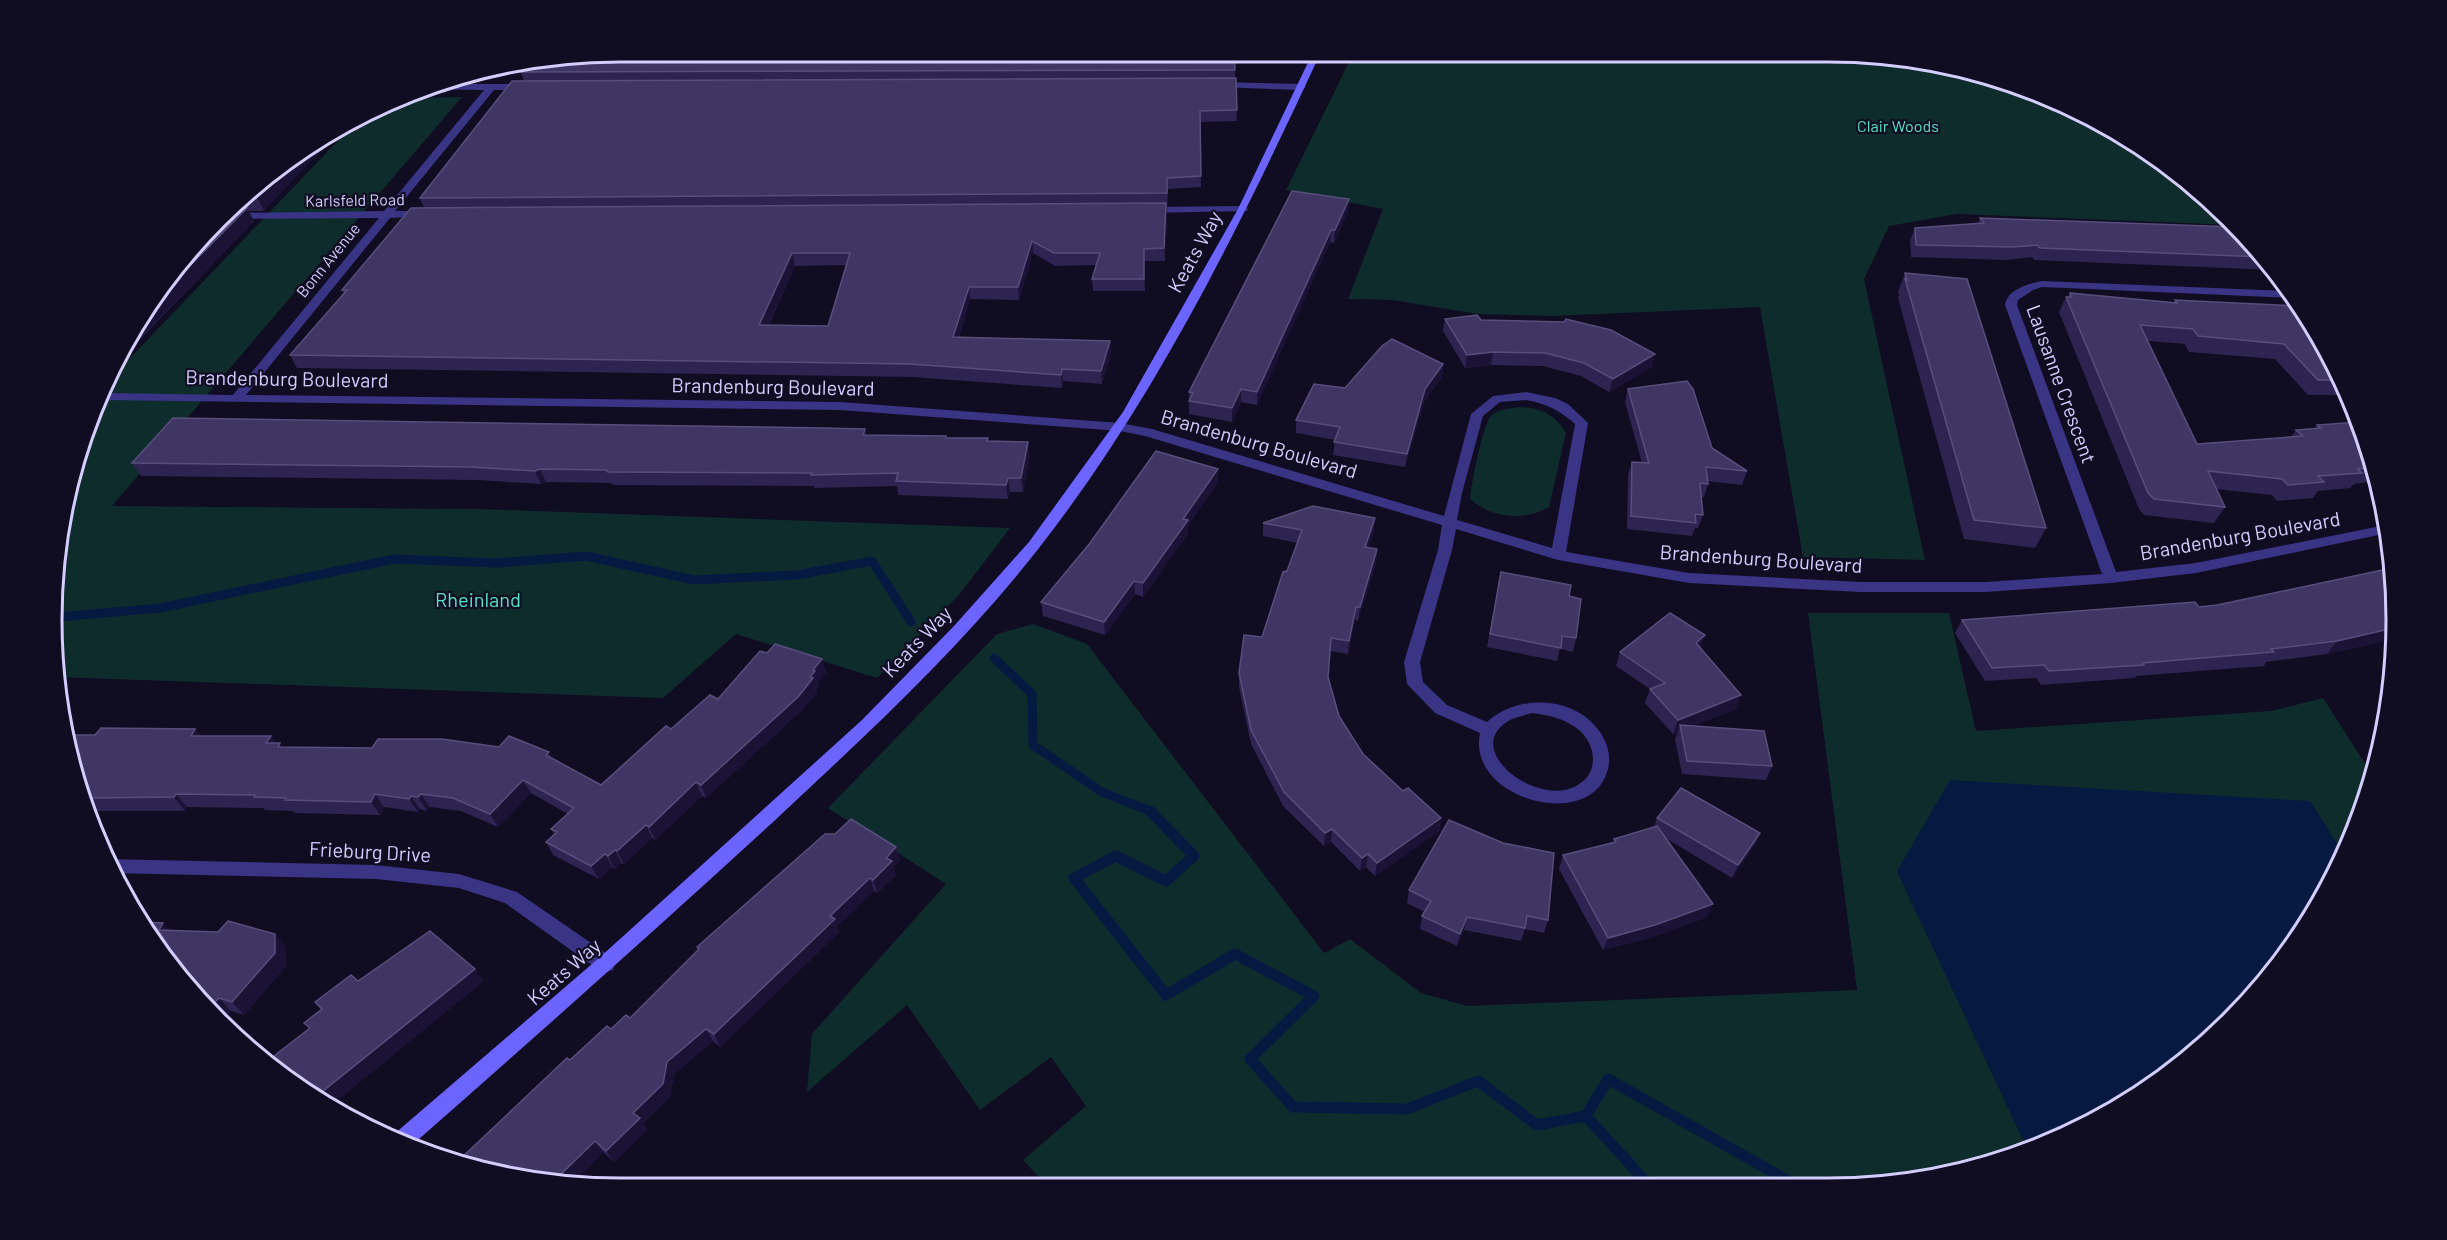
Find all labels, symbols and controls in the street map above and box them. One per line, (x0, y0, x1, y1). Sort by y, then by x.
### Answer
park label: Clair Woods (1857, 116, 1939, 135)
street label: Karlsfeld Road (305, 189, 405, 210)
street label: Keats Way (1162, 207, 1226, 296)
street label: Bonn Avenue (292, 219, 363, 301)
street label: Lausanne Crescent (2022, 301, 2102, 466)
street label: Brandenburg Boulevard (185, 364, 389, 392)
street label: Brandenburg Boulevard (671, 372, 875, 400)
street label: Brandenburg Boulevard (1158, 404, 1360, 483)
street label: Brandenburg Boulevard (2138, 506, 2342, 564)
street label: Brandenburg Boulevard (1659, 539, 1863, 577)
park label: Rheinland (435, 587, 521, 611)
street label: Keats Way (877, 601, 956, 682)
street label: Frieburg Drive (308, 836, 432, 866)
street label: Keats Way (522, 933, 605, 1010)

